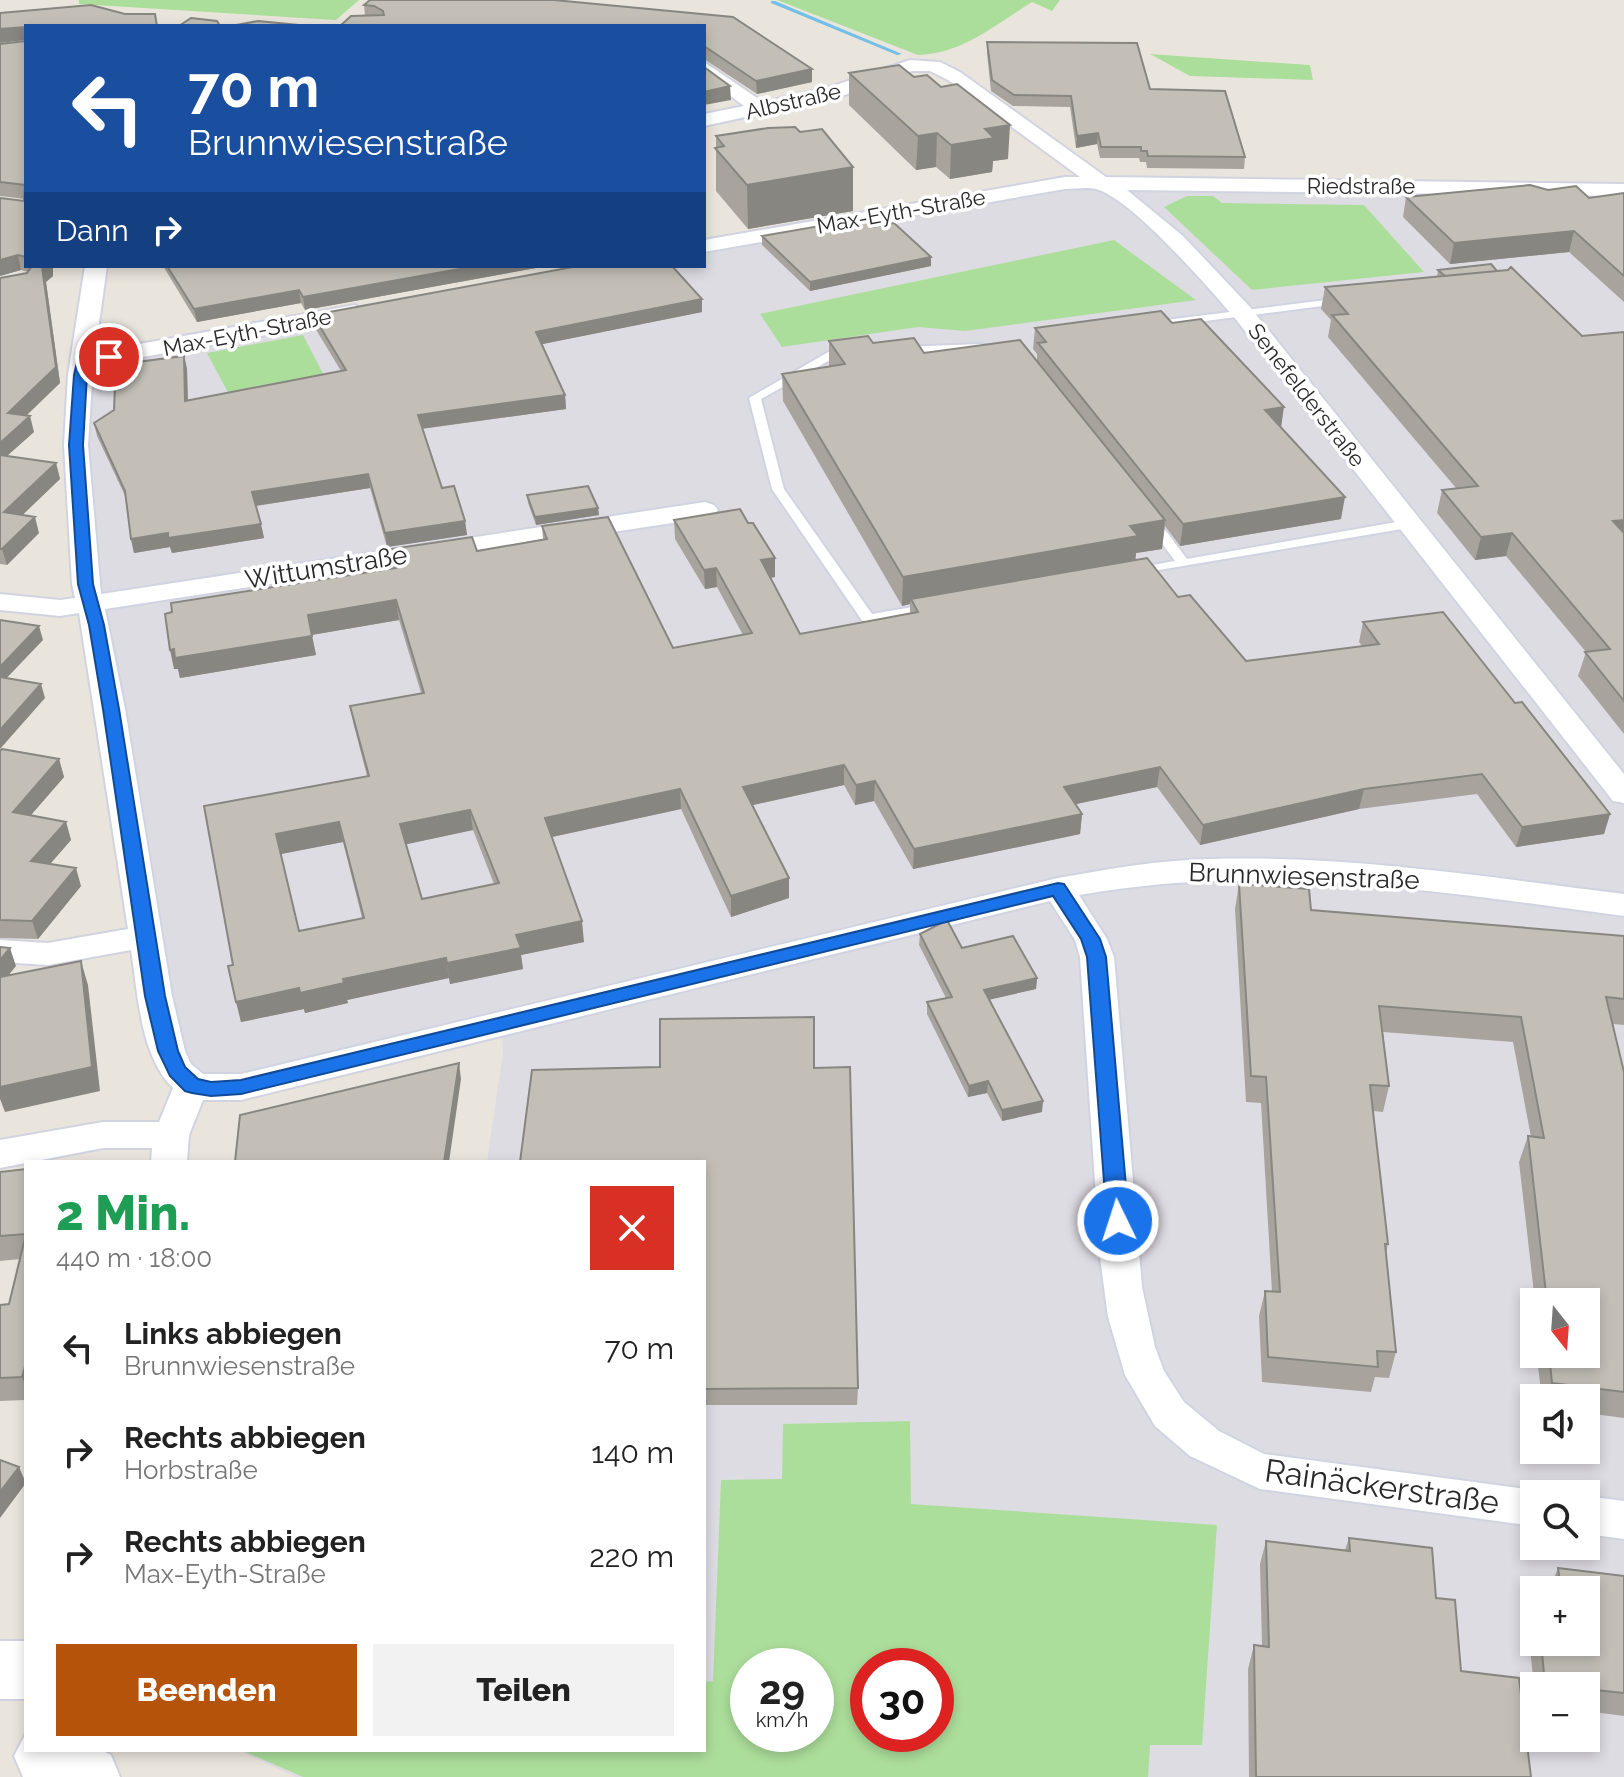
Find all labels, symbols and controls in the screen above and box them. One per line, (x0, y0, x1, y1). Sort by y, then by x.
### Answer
text: 70 m (188, 54, 319, 120)
icon: left (56, 56, 160, 160)
street label: Albstraße (743, 77, 843, 125)
text: Brunnwiesenstraße (188, 121, 508, 163)
street label: Riedstraße (1307, 173, 1415, 199)
street label: Max-Eyth-Straße (815, 183, 987, 239)
icon: right (145, 208, 189, 252)
text: Dann (56, 213, 129, 248)
street label: Max-Eyth-Straße (161, 303, 333, 361)
street label: Senefelderstraße (1243, 318, 1371, 472)
pin (75, 323, 143, 391)
icon: arrive (87, 335, 131, 379)
street label: Wittumstraße (243, 539, 409, 595)
street label: Brunnwiesenstraße (1188, 857, 1420, 895)
position arrow (1076, 1179, 1160, 1263)
text: 2 Min. (56, 1185, 190, 1241)
button: close (590, 1186, 674, 1270)
text: 440 m · 18:00 (56, 1243, 212, 1273)
north arrow (1520, 1288, 1600, 1368)
map controls (1520, 1288, 1600, 1752)
text: Links abbiegen (124, 1316, 342, 1351)
icon: left (56, 1326, 100, 1370)
text: 70 m (604, 1331, 674, 1366)
text: Brunnwiesenstraße (124, 1351, 355, 1381)
button: sound (1520, 1384, 1600, 1464)
text: Rechts abbiegen (124, 1420, 366, 1455)
icon: right (56, 1430, 100, 1474)
text: 140 m (591, 1435, 674, 1470)
street label: Rainäckerstraße (1263, 1451, 1501, 1521)
text: Horbstraße (124, 1455, 258, 1485)
button: search (1520, 1480, 1600, 1560)
text: Rechts abbiegen (124, 1524, 366, 1559)
icon: right (56, 1534, 100, 1578)
text: 220 m (589, 1539, 674, 1574)
text: Max-Eyth-Straße (124, 1559, 326, 1589)
button: + (1520, 1576, 1600, 1656)
button: Beenden (56, 1644, 357, 1736)
button: Teilen (373, 1644, 674, 1736)
speed limit sign: 30 (850, 1648, 954, 1752)
text: 29 (759, 1666, 805, 1713)
button: − (1520, 1672, 1600, 1752)
text: km/h (756, 1708, 808, 1732)

